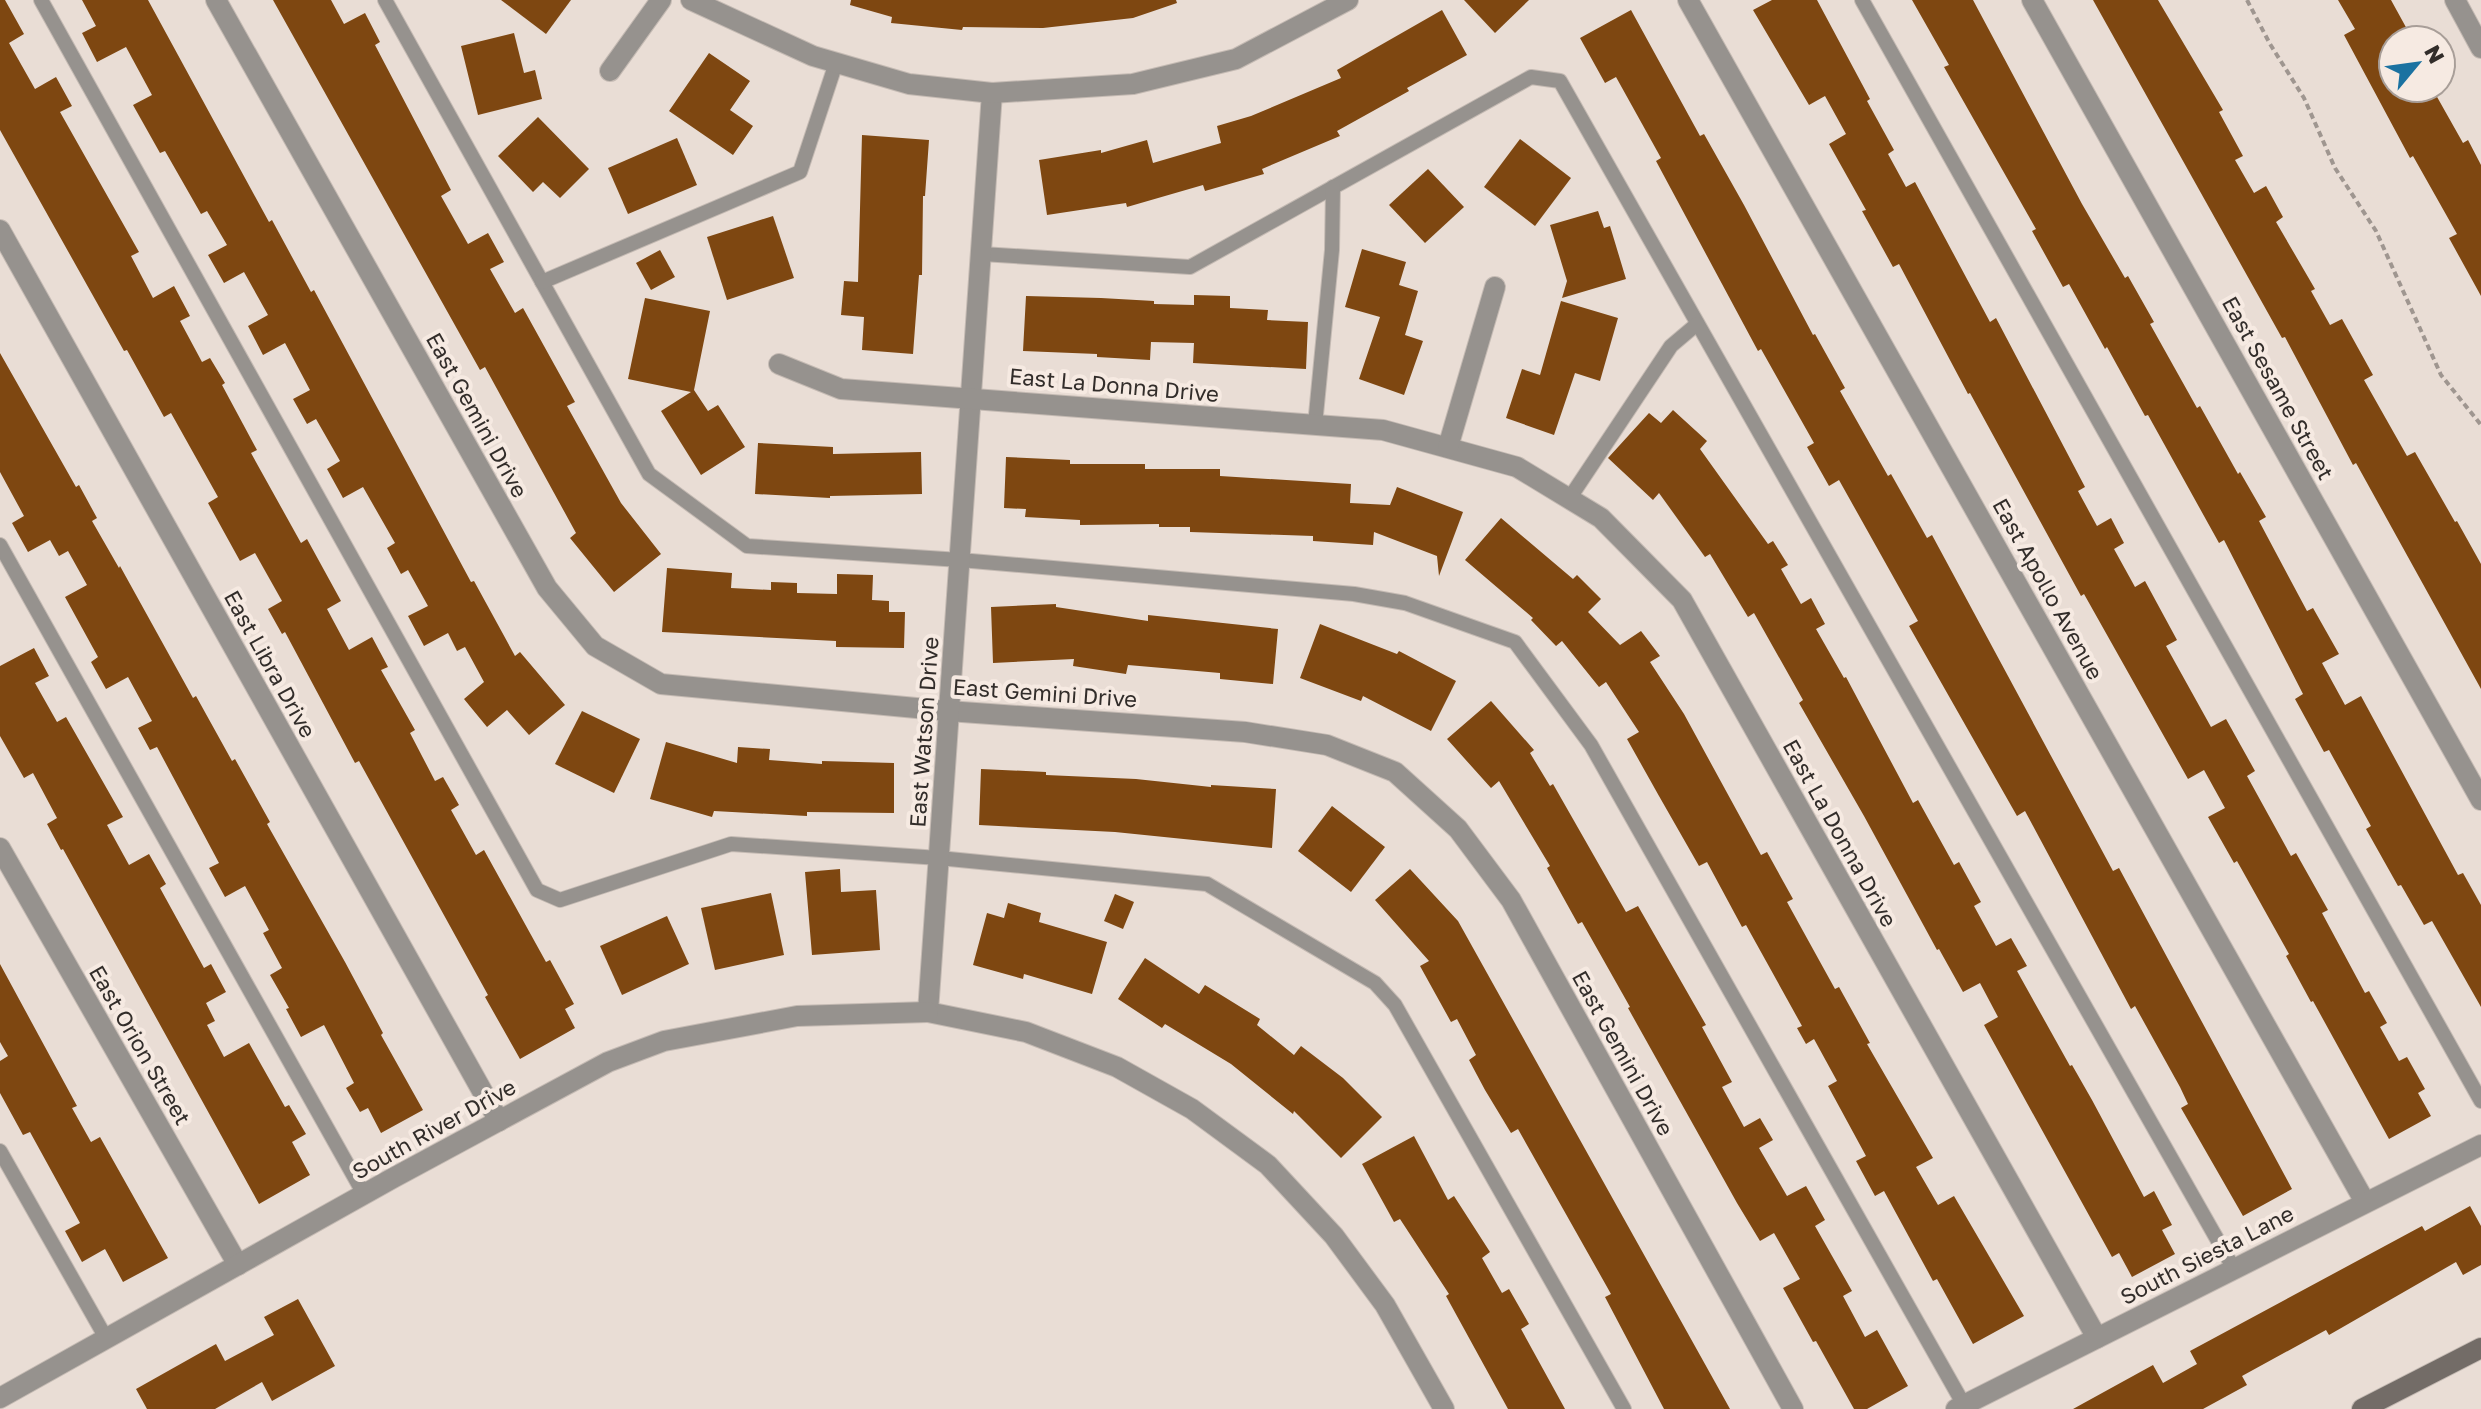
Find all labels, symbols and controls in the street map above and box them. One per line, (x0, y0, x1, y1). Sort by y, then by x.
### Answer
north arrow (2377, 24, 2457, 104)
text: N (2419, 40, 2451, 68)
street label: East Sesame Street (2217, 291, 2340, 484)
street label: East Gemini Drive (421, 327, 534, 502)
street label: East La Donna Drive (1008, 362, 1220, 407)
street label: East Apollo Avenue (1987, 493, 2110, 684)
street label: East Libra Drive (219, 585, 322, 742)
street label: East Watson Drive (903, 636, 944, 828)
street label: East Gemini Drive (952, 673, 1138, 712)
street label: East La Donna Drive (1778, 734, 1903, 931)
street label: East Orion Street (84, 960, 197, 1129)
street label: East Gemini Drive (1567, 965, 1680, 1140)
street label: South River Drive (347, 1073, 520, 1185)
street label: South Siesta Lane (2116, 1199, 2298, 1310)

